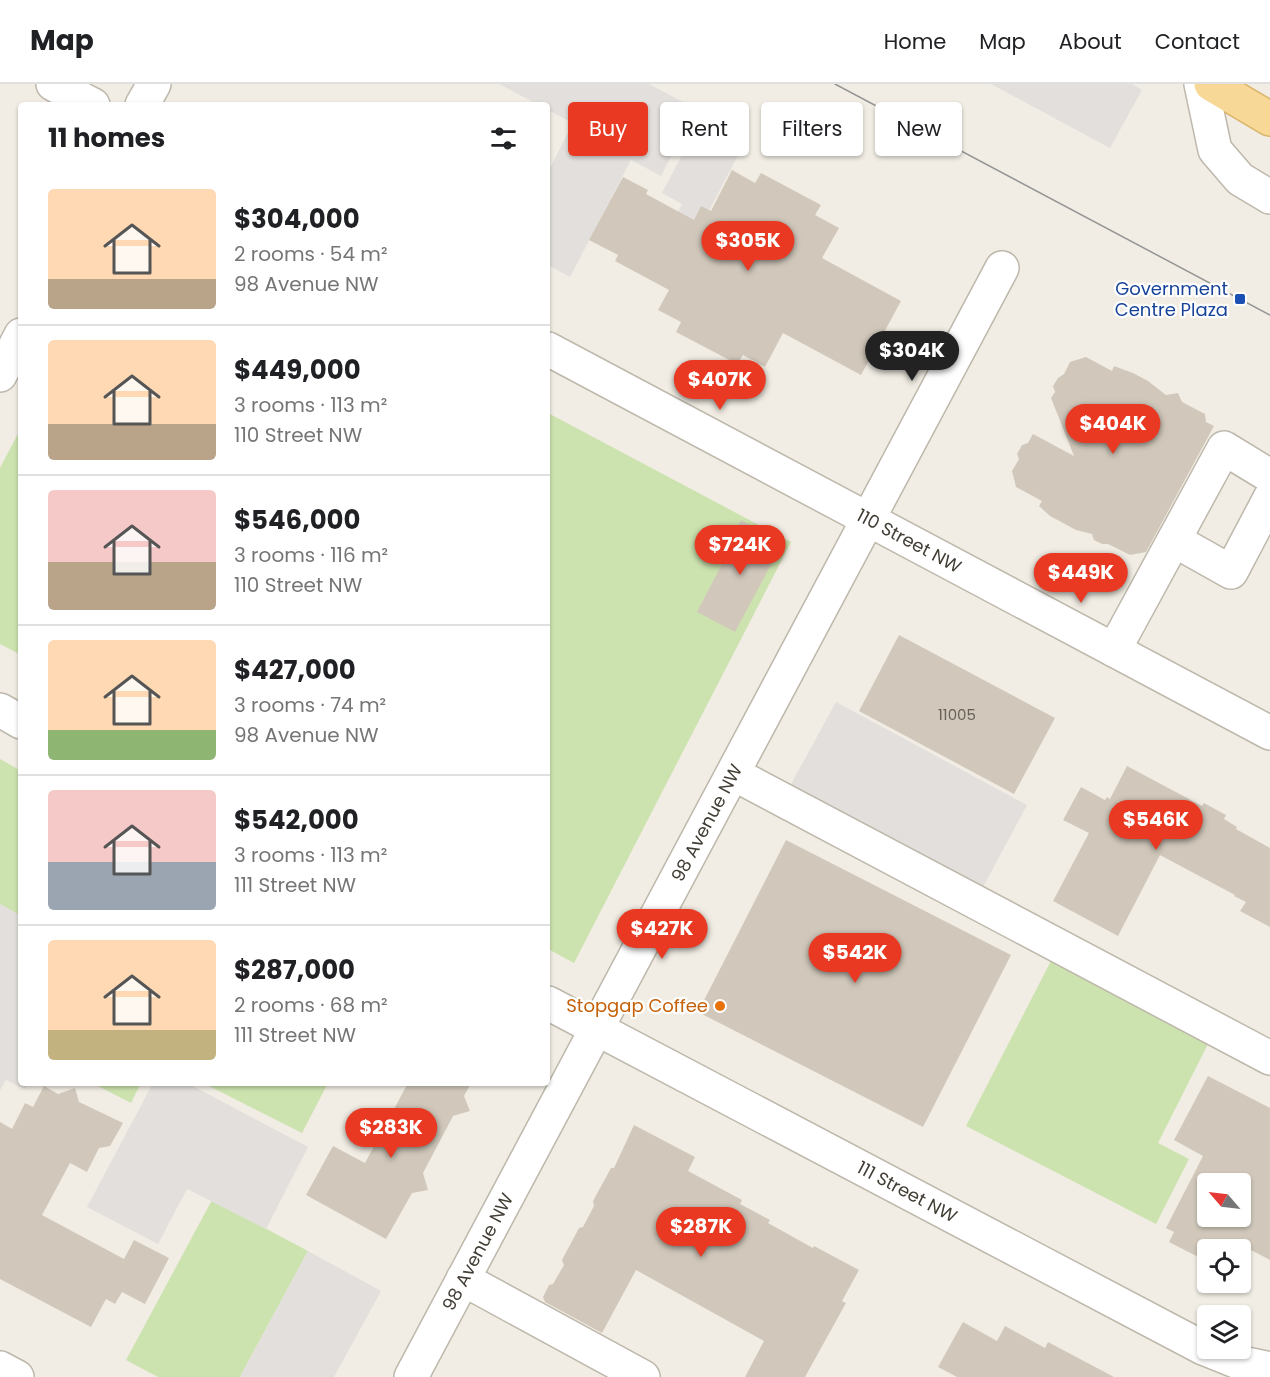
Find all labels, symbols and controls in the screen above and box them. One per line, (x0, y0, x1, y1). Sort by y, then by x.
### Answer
text: Map (30, 21, 94, 60)
text: Home (884, 27, 946, 56)
text: Map (979, 27, 1026, 56)
text: About (1059, 27, 1122, 56)
text: Contact (1155, 27, 1240, 56)
chip: Buy (568, 102, 648, 156)
chip: Rent (660, 102, 749, 156)
chip: Filters (761, 102, 863, 156)
chip: New (875, 102, 962, 156)
text: 11 homes (48, 120, 165, 156)
icon: filters (487, 122, 520, 155)
text: $304,000 (234, 201, 360, 237)
icon: home (96, 213, 168, 285)
pin: $305K (706, 221, 790, 272)
text: $305K (715, 226, 781, 254)
text: 2 rooms · 54 m² (234, 240, 388, 268)
text: 98 Avenue NW (234, 270, 379, 298)
place label: Government Centre Plaza (1115, 276, 1228, 322)
marker: Government Centre Plaza (1233, 292, 1247, 306)
pin: $304K (870, 331, 954, 382)
text: $304K (879, 336, 945, 364)
text: $449,000 (234, 352, 361, 388)
pin: $407K (678, 360, 762, 411)
icon: home (96, 364, 168, 436)
text: $407K (688, 365, 752, 393)
text: 3 rooms · 113 m² (234, 391, 387, 419)
pin: $404K (1071, 404, 1155, 455)
text: $404K (1079, 409, 1147, 437)
text: 110 Street NW (234, 421, 362, 449)
text: $546,000 (234, 502, 361, 538)
street label: 110 Street NW (852, 502, 966, 579)
icon: home (96, 514, 168, 586)
pin: $724K (698, 525, 782, 576)
text: $724K (709, 530, 771, 558)
text: 3 rooms · 116 m² (234, 541, 388, 569)
pin: $449K (1039, 553, 1123, 604)
text: $449K (1048, 558, 1114, 586)
text: 110 Street NW (234, 571, 362, 599)
text: $427,000 (234, 652, 356, 688)
icon: home (96, 664, 168, 736)
text: 3 rooms · 74 m² (234, 691, 386, 719)
house number: 11005 (938, 704, 976, 725)
text: 98 Avenue NW (234, 721, 379, 749)
street label: 98 Avenue NW (665, 759, 748, 886)
pin: $546K (1114, 800, 1198, 851)
text: $542,000 (234, 802, 359, 838)
text: $546K (1123, 805, 1189, 833)
icon: home (96, 814, 168, 886)
text: 3 rooms · 113 m² (234, 841, 387, 869)
text: 111 Street NW (234, 871, 356, 899)
pin: $427K (620, 909, 704, 960)
text: $427K (631, 914, 693, 942)
pin: $542K (813, 933, 897, 984)
text: $542K (822, 938, 888, 966)
text: $287,000 (234, 952, 355, 988)
icon: home (96, 964, 168, 1036)
text: 2 rooms · 68 m² (234, 991, 388, 1019)
place label: Stopgap Coffee (566, 993, 708, 1018)
marker: Stopgap Coffee (713, 999, 727, 1013)
text: 111 Street NW (234, 1021, 356, 1049)
pin: $283K (349, 1108, 433, 1159)
text: $283K (359, 1113, 423, 1141)
street label: 111 Street NW (853, 1155, 962, 1229)
north arrow (1197, 1173, 1251, 1227)
map controls (1197, 1173, 1251, 1359)
street label: 98 Avenue NW (436, 1188, 519, 1315)
pin: $287K (659, 1207, 743, 1258)
text: $287K (670, 1212, 732, 1240)
button: locate (1197, 1239, 1251, 1293)
button: layers (1197, 1305, 1251, 1359)

